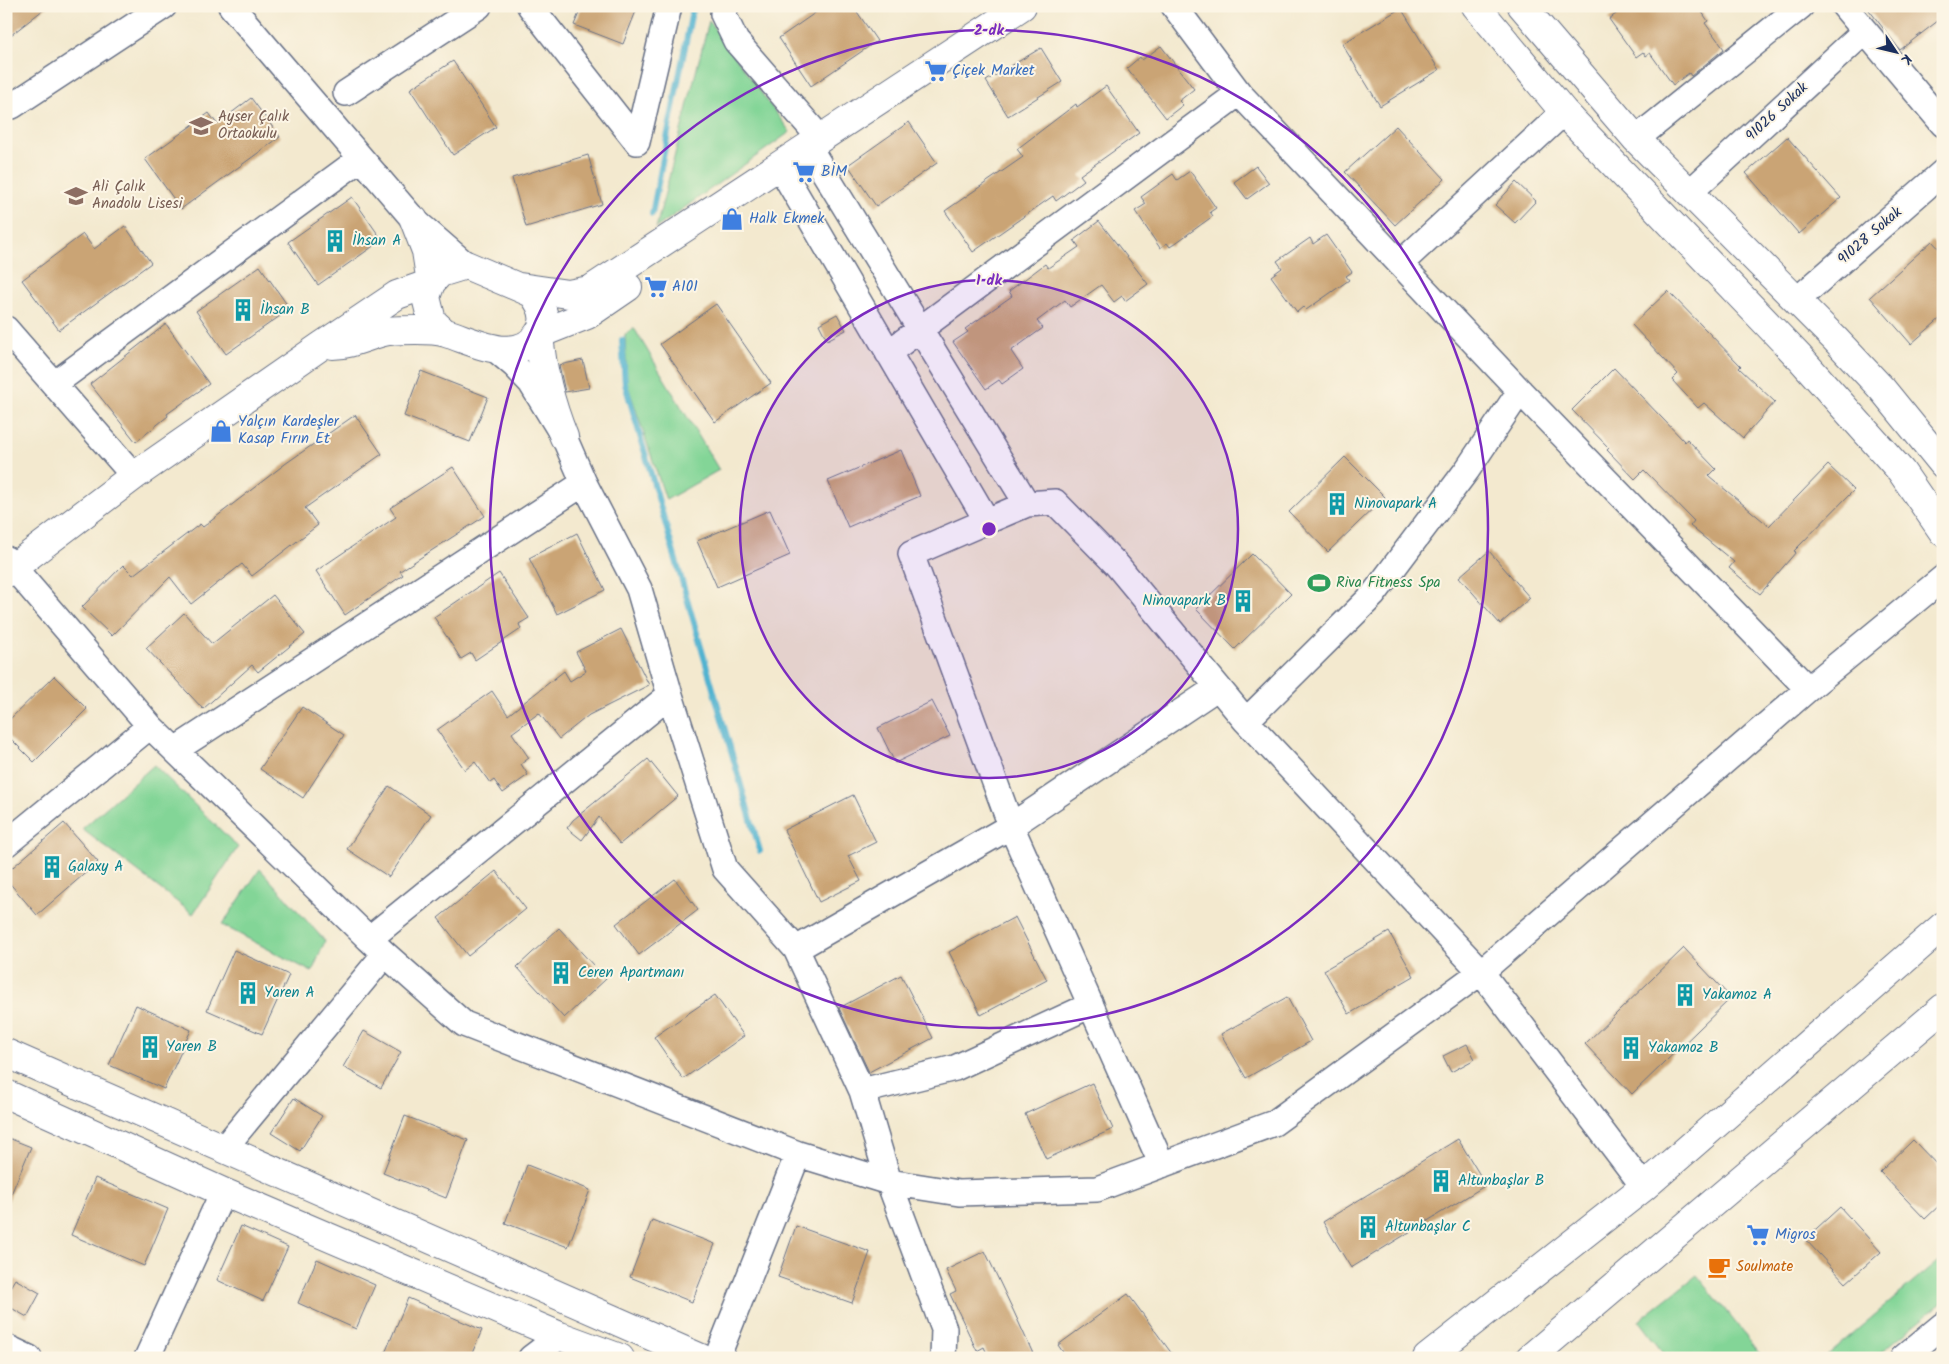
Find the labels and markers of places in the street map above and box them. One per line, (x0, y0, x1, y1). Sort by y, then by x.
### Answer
supermarket icon: Çiçek Market (923, 58, 949, 84)
place label: Çiçek Market (952, 59, 1035, 83)
place label: Ayser Çalık Ortaokulu (218, 105, 290, 146)
school or university icon: Ayser Çalık Ortaokulu (188, 113, 214, 139)
supermarket icon: BİM (791, 159, 817, 185)
place label: BİM (821, 160, 847, 184)
place label: Ali Çalık Anadolu Lisesi (92, 175, 184, 216)
school or university icon: Ali Çalık Anadolu Lisesi (63, 183, 89, 209)
shop icon: Halk Ekmek (719, 206, 745, 232)
place label: Halk Ekmek (749, 207, 825, 231)
building icon: İhsan A (322, 228, 348, 254)
place label: İhsan A (352, 229, 401, 253)
supermarket icon: A101 (643, 274, 669, 300)
place label: A101 (672, 275, 698, 299)
building icon: İhsan B (230, 297, 256, 323)
place label: İhsan B (260, 298, 310, 322)
place label: Yalçın Kardeşler Kasap Fırın Et (238, 410, 340, 451)
shop icon: Yalçın Kardeşler Kasap Fırın Et (208, 418, 234, 444)
building icon: Ninovapark A (1324, 491, 1350, 517)
place label: Ninovapark A (1354, 492, 1437, 516)
centre of rings (980, 520, 998, 538)
sports icon: Riva Fitness Spa (1306, 570, 1332, 596)
place label: Riva Fitness Spa (1336, 571, 1441, 595)
building icon: Ninovapark B (1230, 588, 1256, 614)
place label: Ninovapark B (1142, 589, 1226, 613)
building icon: Galaxy A (39, 854, 65, 880)
place label: Galaxy A (68, 855, 124, 879)
building icon: Ceren Apartmanı (548, 960, 574, 986)
place label: Ceren Apartmanı (578, 961, 685, 985)
building icon: Yaren A (235, 980, 261, 1006)
place label: Yaren A (264, 981, 315, 1005)
building icon: Yakamoz A (1672, 982, 1698, 1008)
place label: Yakamoz A (1702, 983, 1772, 1007)
building icon: Yaren B (137, 1034, 163, 1060)
place label: Yaren B (166, 1035, 217, 1059)
building icon: Yakamoz B (1618, 1035, 1644, 1061)
place label: Yakamoz B (1648, 1036, 1719, 1060)
building icon: Altunbaşlar B (1428, 1168, 1454, 1194)
place label: Altunbaşlar B (1458, 1169, 1544, 1193)
building icon: Altunbaşlar C (1355, 1214, 1381, 1240)
place label: Altunbaşlar C (1385, 1215, 1471, 1239)
supermarket icon: Migros (1745, 1222, 1771, 1248)
place label: Migros (1775, 1223, 1816, 1247)
cafe icon: Soulmate (1706, 1254, 1732, 1280)
place label: Soulmate (1736, 1255, 1793, 1279)

